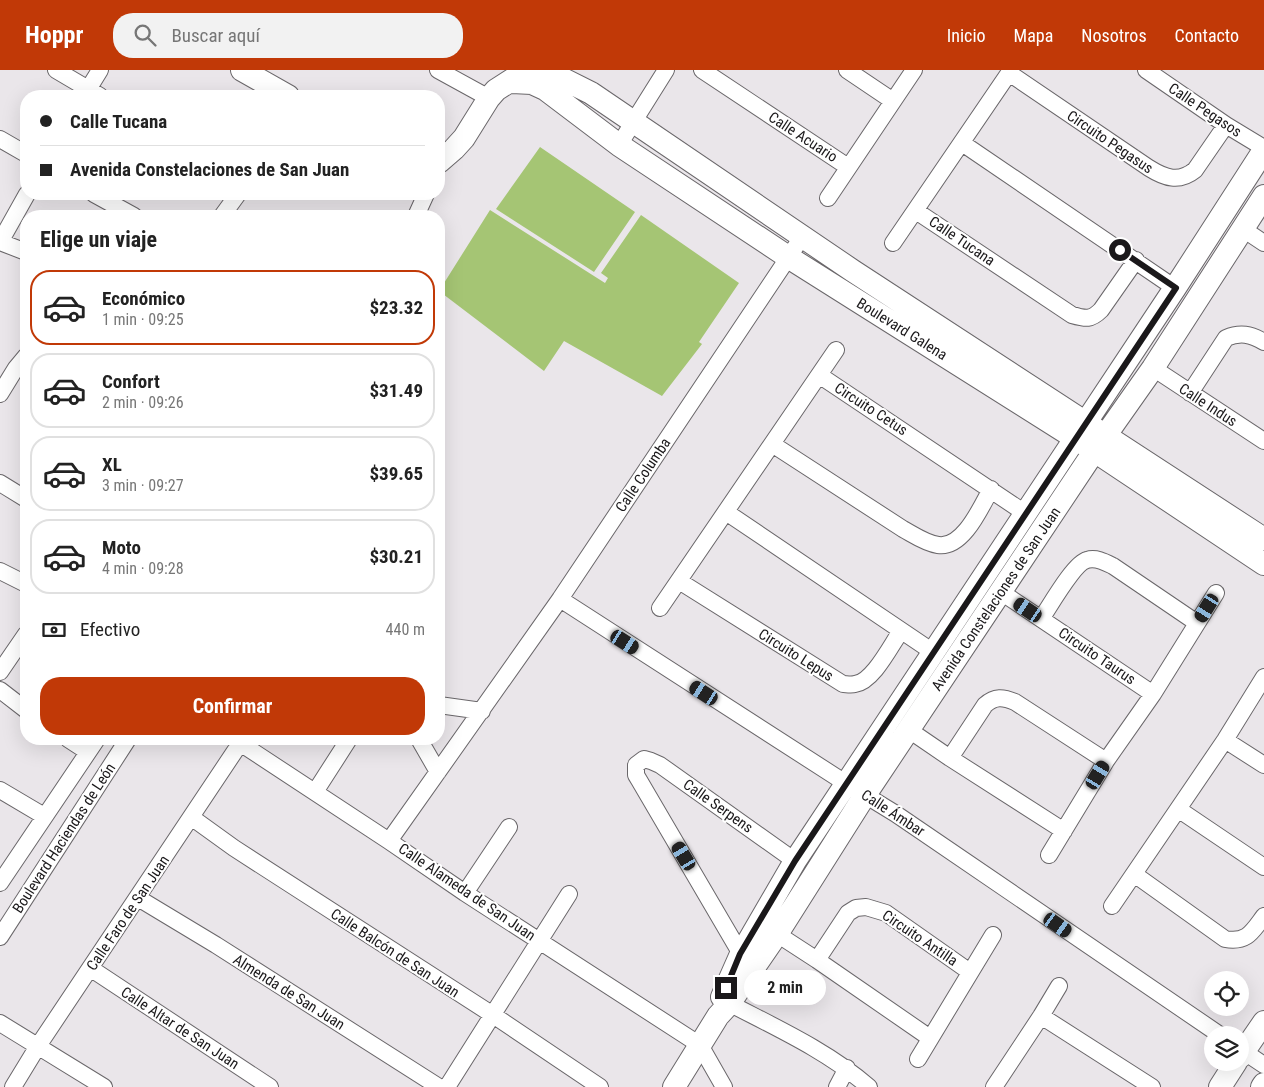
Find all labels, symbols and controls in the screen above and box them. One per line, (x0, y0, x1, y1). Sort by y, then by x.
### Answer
search box (113, 13, 463, 58)
text: Hoppr (25, 21, 83, 49)
icon: search (131, 21, 159, 49)
text: Buscar aquí (171, 24, 260, 47)
text: Inicio (947, 25, 986, 46)
text: Mapa (1014, 25, 1053, 46)
text: Nosotros (1081, 25, 1147, 46)
text: Contacto (1175, 25, 1239, 46)
street label: Calle Pegasos (1165, 79, 1245, 141)
street label: Circuito Pegasus (1064, 107, 1157, 178)
street label: Calle Acuario (765, 108, 841, 166)
text: Calle Tucana (70, 110, 167, 133)
text: Avenida Constelaciones de San Juan (70, 158, 349, 181)
street label: Calle Tucana (926, 212, 998, 270)
text: Elige un viaje (40, 227, 157, 252)
route start (1109, 239, 1131, 261)
icon: car (42, 285, 87, 330)
text: Económico (102, 287, 185, 310)
street label: Boulevard Galena (854, 294, 950, 364)
text: $23.32 (369, 296, 423, 319)
text: 1 min · 09:25 (102, 310, 184, 329)
icon: car (42, 368, 87, 413)
text: Confort (102, 370, 160, 393)
text: $31.49 (369, 379, 423, 402)
street label: Circuito Cetus (831, 379, 911, 439)
street label: Calle Indus (1176, 380, 1241, 430)
text: 2 min · 09:26 (102, 393, 184, 412)
street label: Calle Columba (612, 434, 674, 516)
icon: car (42, 451, 87, 496)
text: XL (102, 453, 122, 476)
text: $39.65 (369, 462, 423, 485)
text: 3 min · 09:27 (102, 476, 184, 495)
street label: Avenida Constelaciones de San Juan (928, 504, 1064, 694)
icon: car (42, 534, 87, 579)
text: Moto (102, 536, 141, 559)
text: $30.21 (369, 545, 423, 568)
text: 4 min · 09:28 (102, 559, 184, 578)
car (1192, 591, 1221, 625)
car (1011, 595, 1044, 625)
icon: cash (40, 616, 68, 644)
text: Efectivo (80, 618, 140, 641)
text: 440 m (386, 620, 425, 639)
street label: Circuito Taurus (1055, 624, 1139, 688)
street label: Circuito Lepus (755, 625, 837, 685)
car (608, 628, 641, 656)
button: Confirmar (40, 677, 425, 735)
car (687, 679, 720, 707)
car (1083, 758, 1112, 792)
street label: Boulevard Haciendas de León (9, 760, 119, 916)
street label: Calle Serpens (680, 775, 756, 837)
street label: Calle Ámbar (858, 786, 929, 840)
street label: Calle Alameda de San Juan (395, 839, 539, 945)
car (669, 839, 698, 873)
street label: Calle Faro de San Juan (83, 852, 173, 974)
street label: Calle Balcón de San Juan (327, 905, 463, 1001)
street label: Circuito Antilla (879, 906, 961, 970)
car (1041, 910, 1074, 940)
street label: Almenda de San Juan (230, 950, 348, 1034)
callout: 2 min (744, 970, 826, 1006)
map controls (1204, 971, 1249, 1071)
button: locate (1204, 971, 1249, 1016)
route end (715, 977, 737, 999)
text: 2 min (767, 978, 803, 997)
street label: Calle Altar de San Juan (118, 983, 242, 1073)
button: layers (1204, 1026, 1249, 1071)

